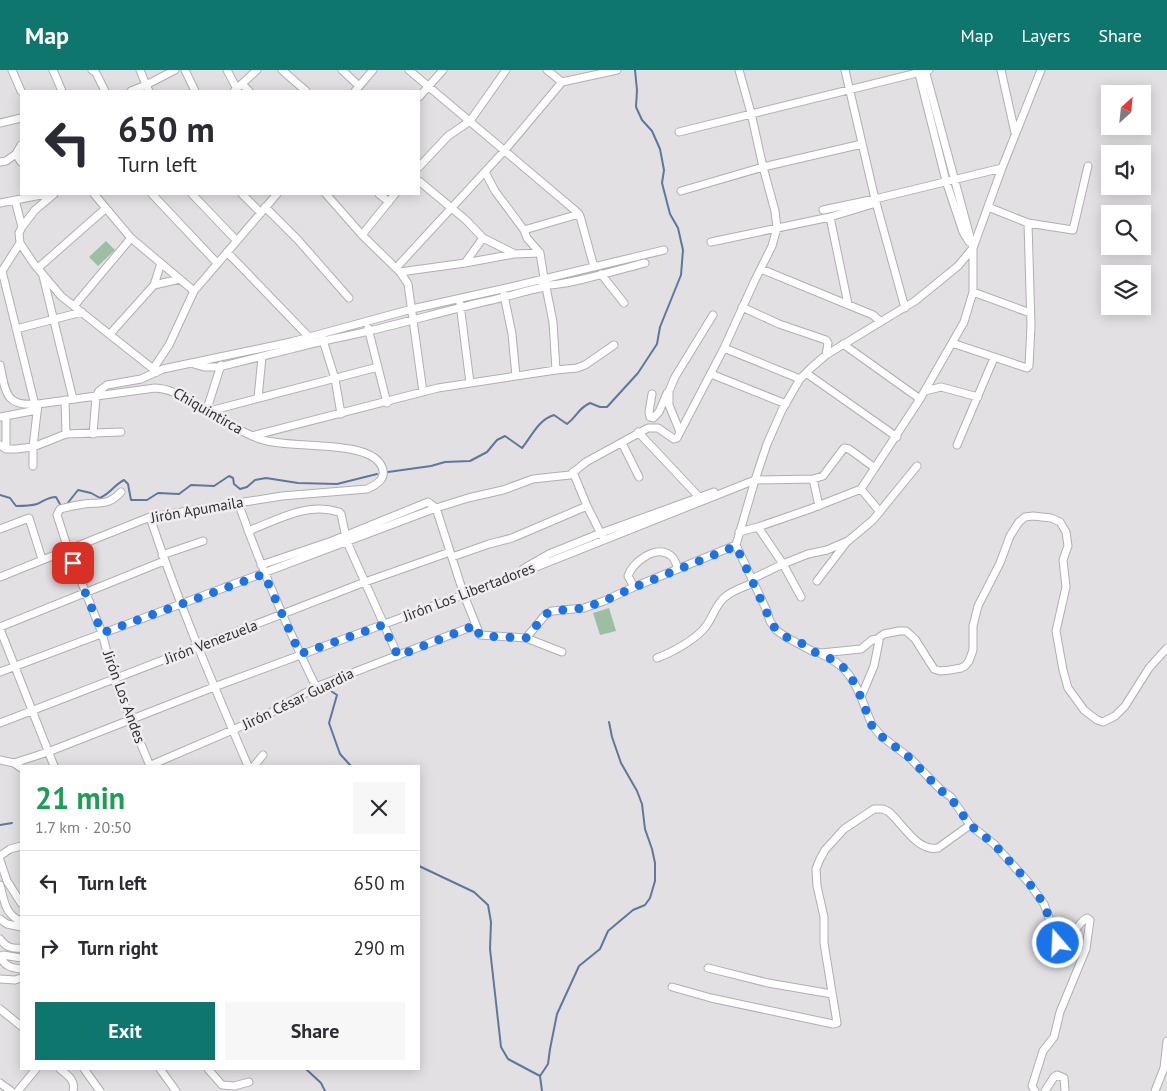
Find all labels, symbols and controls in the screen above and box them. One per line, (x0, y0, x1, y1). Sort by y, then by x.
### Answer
text: Map (25, 20, 69, 51)
text: Map (961, 24, 993, 47)
text: Layers (1021, 24, 1070, 47)
text: Share (1098, 24, 1142, 47)
north arrow (1101, 85, 1151, 135)
map controls (1101, 85, 1151, 315)
text: 650 m (118, 106, 215, 152)
icon: left (35, 110, 100, 175)
button: sound (1101, 145, 1151, 195)
text: Turn left (118, 150, 197, 178)
button: search (1101, 205, 1151, 255)
button: layers (1101, 265, 1151, 315)
street label: Chiquintirca (170, 383, 247, 438)
street label: Jirón Apumaila (148, 492, 245, 527)
pin (52, 542, 94, 584)
icon: arrive (59, 549, 87, 577)
street label: Jirón Los Libertadores (399, 558, 537, 626)
street label: Jirón Venezuela (161, 615, 260, 668)
street label: Jirón Los Andes (99, 647, 150, 746)
street label: Jirón César Guardia (238, 663, 357, 734)
text: 21 min (35, 778, 125, 817)
button: close (353, 782, 405, 834)
text: 1.7 km · 20:50 (35, 817, 131, 837)
icon: left (35, 869, 63, 897)
text: Turn left (78, 871, 147, 895)
text: 650 m (353, 871, 405, 895)
position arrow (1031, 916, 1083, 968)
icon: right (35, 934, 63, 962)
text: Turn right (78, 936, 158, 960)
text: 290 m (353, 936, 405, 960)
button: Exit (35, 1002, 215, 1060)
button: Share (225, 1002, 405, 1060)

